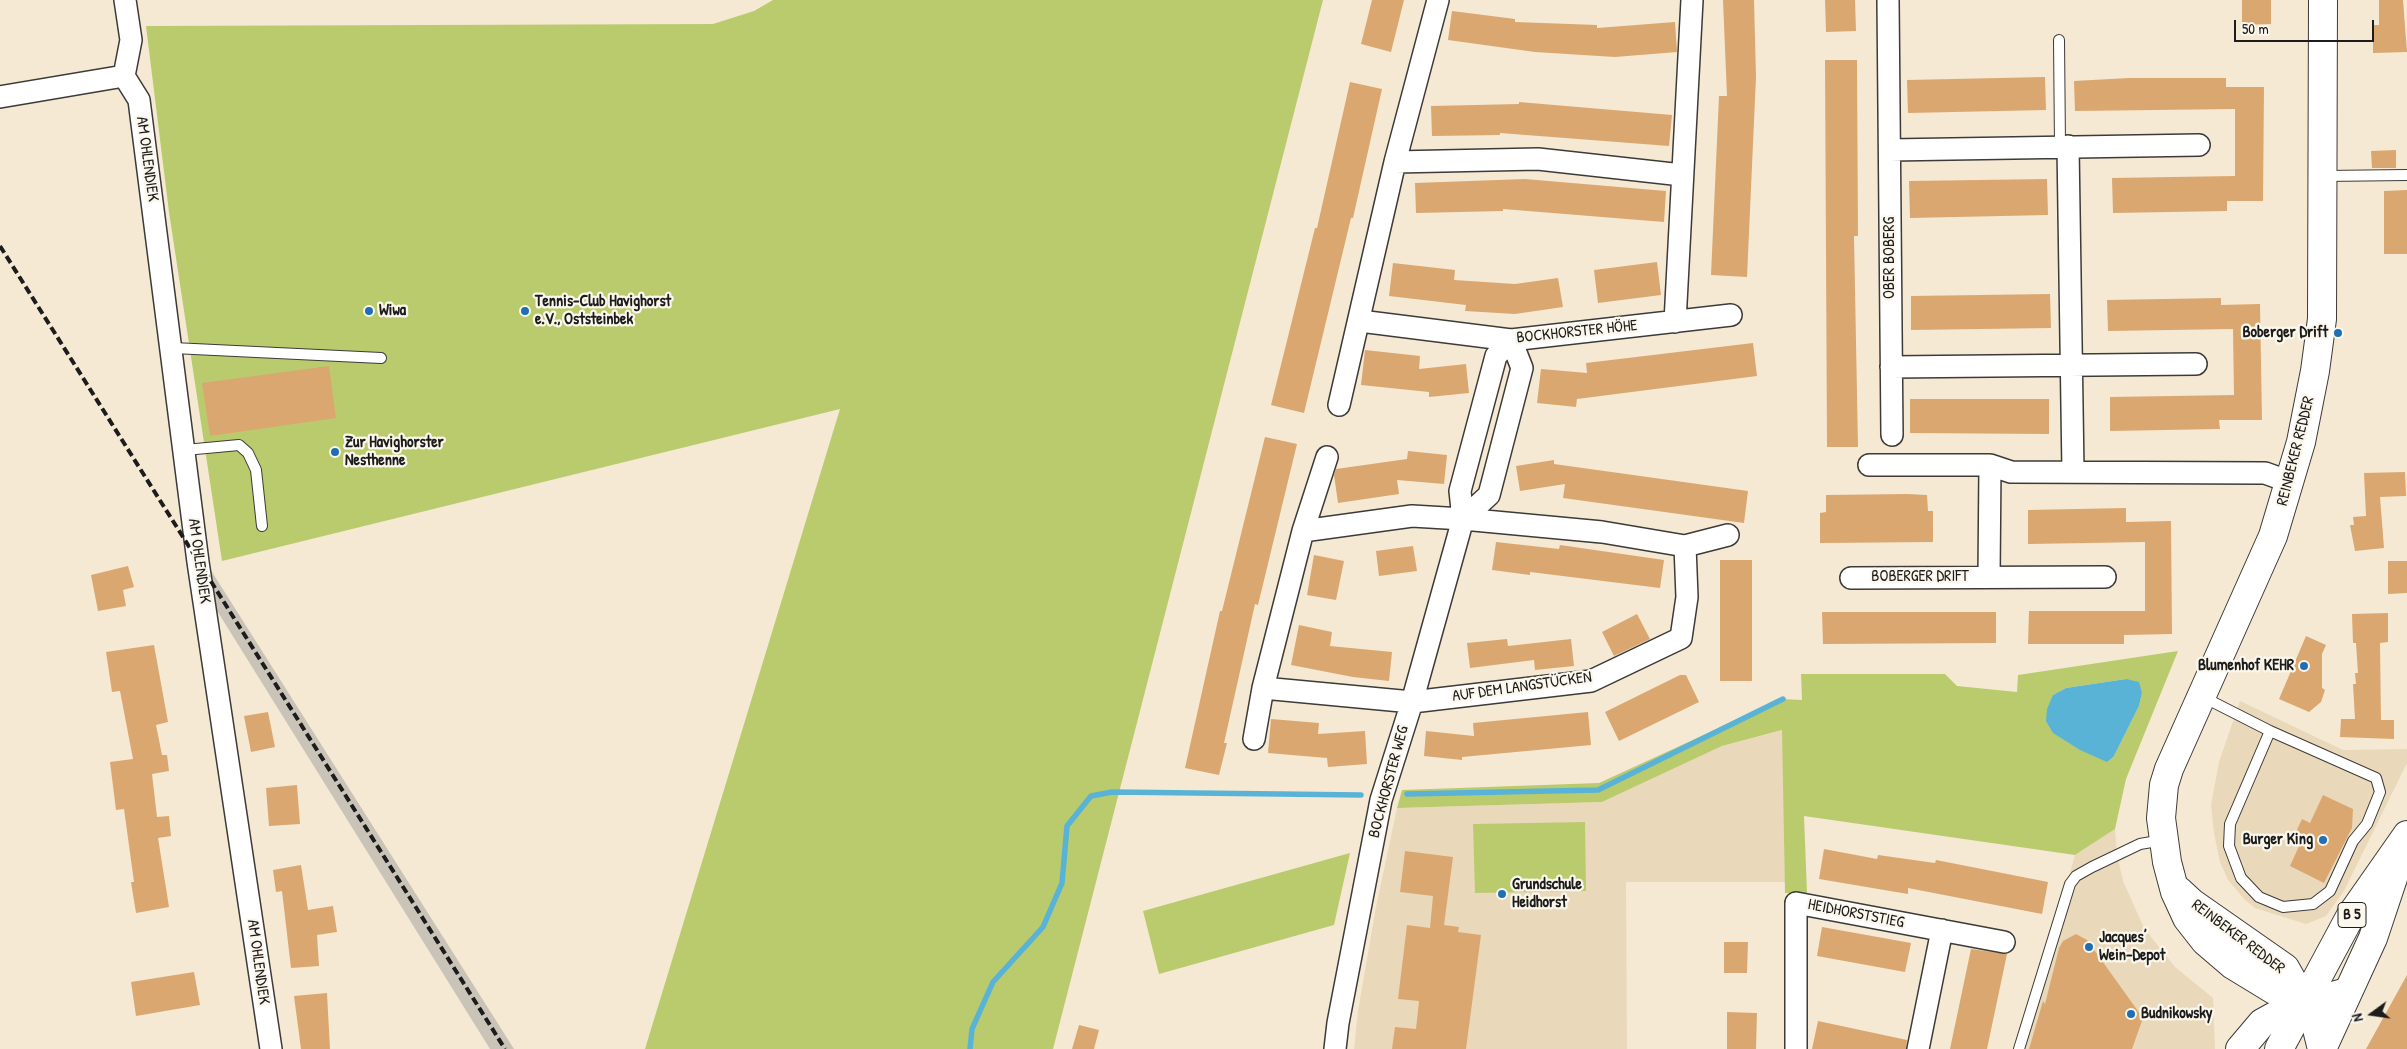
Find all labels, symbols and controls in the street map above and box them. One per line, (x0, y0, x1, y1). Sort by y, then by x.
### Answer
scale bar (2237, 10, 2377, 42)
text: 50 m (2242, 18, 2269, 39)
street label: AM OHLENDIEK (132, 115, 162, 203)
street label: OBER BOBERG (1880, 217, 1900, 299)
place label: Tennis-Club Havighorst e.V., Oststeinbek (535, 292, 671, 330)
place label: Wiwa (379, 301, 406, 321)
marker: Wiwa (363, 305, 375, 317)
marker: Tennis-Club Havighorst e.V., Oststeinbek (519, 305, 531, 317)
street label: BOCKHORSTER HÖHE (1516, 316, 1638, 348)
place label: Boberger Drift (2242, 323, 2328, 343)
marker: Boberger Drift (2332, 327, 2344, 339)
street label: REINBEKER REDDER (2273, 394, 2319, 508)
place label: Zur Havighorster Nesthenne (345, 433, 444, 471)
marker: Zur Havighorster Nesthenne (329, 446, 341, 458)
street label: AM OHLENDIEK (184, 517, 214, 605)
street label: BOBERGER DRIFT (1871, 567, 1969, 587)
place label: Blumenhof KEHR (2198, 656, 2294, 676)
marker: Blumenhof KEHR (2298, 660, 2310, 672)
street label: AUF DEM LANGSTÜCKEN (1451, 668, 1593, 706)
street label: BOCKHORSTER WEG (1365, 724, 1413, 840)
place label: Burger King (2243, 830, 2313, 850)
marker: Burger King (2317, 834, 2329, 846)
place label: Grundschule Heidhorst (1512, 875, 1582, 913)
marker: Grundschule Heidhorst (1496, 888, 1508, 900)
street label: HEIDHORSTSTIEG (1806, 895, 1906, 933)
street label: REINBEKER REDDER (2187, 896, 2289, 978)
road number: B 5 (2338, 902, 2366, 928)
street label: AM OHLENDIEK (243, 918, 273, 1006)
place label: Jacques’ Wein-Depot (2099, 928, 2165, 966)
marker: Jacques’ Wein-Depot (2083, 941, 2095, 953)
north arrow (2347, 989, 2397, 1039)
place label: Budnikowsky (2141, 1004, 2213, 1024)
marker: Budnikowsky (2125, 1008, 2137, 1020)
text: N (2347, 1012, 2367, 1024)

